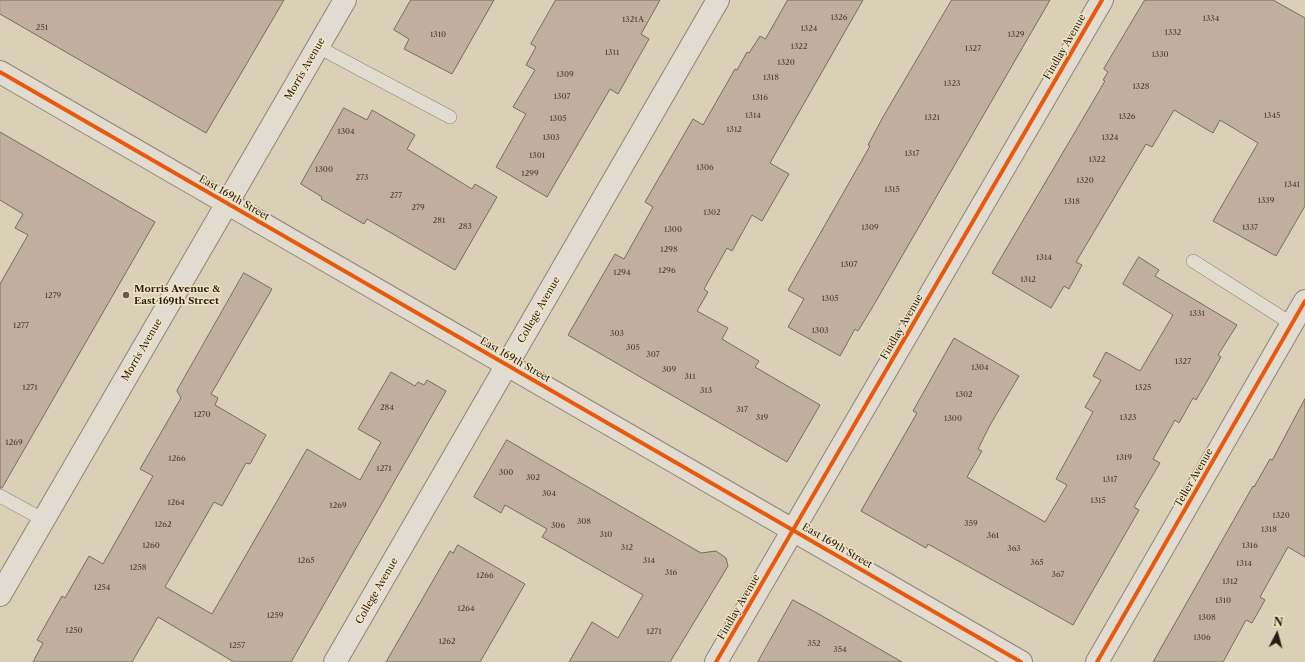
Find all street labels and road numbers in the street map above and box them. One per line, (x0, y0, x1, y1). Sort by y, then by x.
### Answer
street label: Findlay Avenue (1041, 12, 1089, 82)
street label: Morris Avenue (282, 36, 328, 102)
street label: East 169th Street (197, 173, 271, 223)
street label: College Avenue (515, 275, 563, 345)
street label: Findlay Avenue (878, 292, 926, 362)
street label: Morris Avenue (119, 317, 165, 383)
street label: East 169th Street (478, 335, 552, 385)
street label: Teller Avenue (1172, 446, 1216, 510)
street label: East 169th Street (800, 521, 874, 571)
street label: College Avenue (353, 556, 401, 626)
street label: Findlay Avenue (715, 572, 763, 642)

